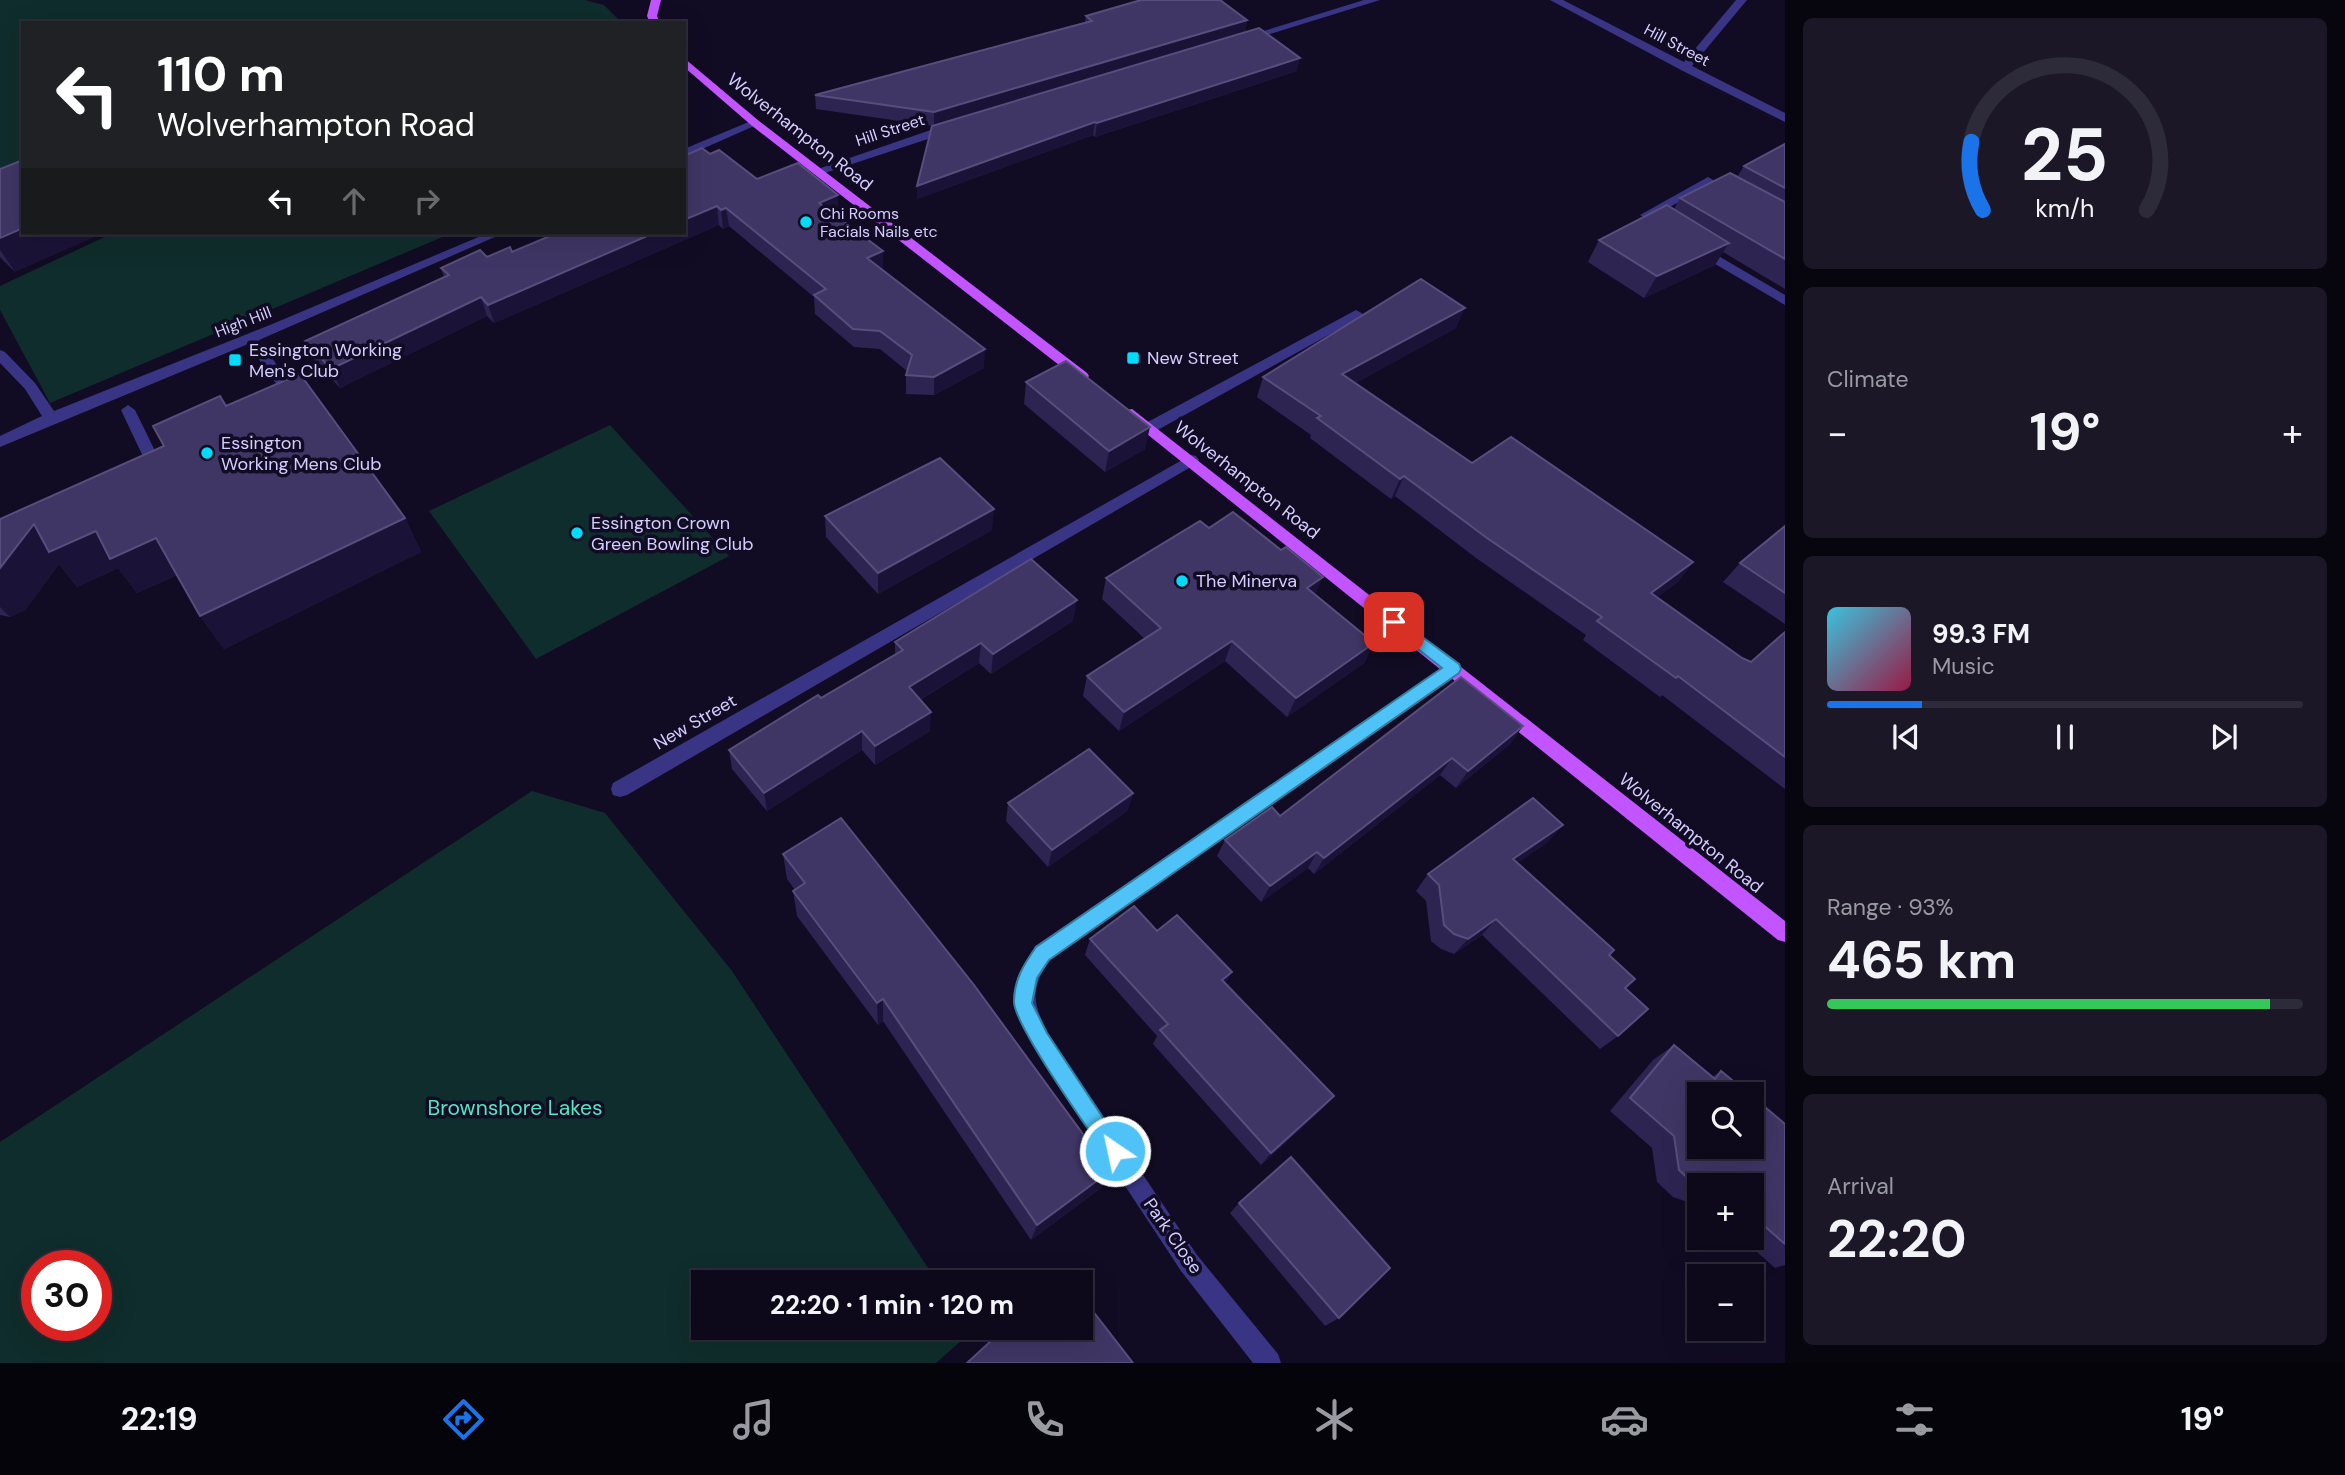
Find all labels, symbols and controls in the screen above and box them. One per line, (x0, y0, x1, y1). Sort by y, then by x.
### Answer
street label: Hill Street (1641, 19, 1713, 71)
text: 110 m (157, 42, 285, 106)
icon: left (42, 49, 133, 140)
street label: Wolverhampton Road (722, 68, 878, 196)
text: Wolverhampton Road (157, 104, 475, 146)
text: 25 (2021, 108, 2109, 203)
street label: Hill Street (853, 109, 927, 151)
icon: left (262, 182, 300, 220)
icon: ahead (335, 182, 373, 220)
icon: right (408, 182, 446, 220)
text: km/h (2035, 191, 2095, 224)
place label: Chi Rooms Facials Nails etc (820, 203, 938, 242)
marker: Chi Rooms Facials Nails etc (798, 214, 814, 230)
street label: High Hill (212, 302, 274, 342)
place label: Essington Working Men's Club (249, 338, 402, 383)
place label: New Street (1147, 346, 1239, 370)
marker: New Street (1125, 350, 1141, 366)
marker: Essington Working Men's Club (227, 352, 243, 368)
text: Climate (1827, 364, 1909, 394)
text: 19° (2030, 398, 2100, 466)
text: − (1827, 408, 1848, 458)
text: + (2282, 408, 2303, 458)
street label: Wolverhampton Road (1169, 416, 1325, 544)
place label: Essington Working Mens Club (221, 431, 381, 476)
marker: Essington Working Mens Club (199, 445, 215, 461)
place label: Essington Crown Green Bowling Club (591, 511, 753, 556)
marker: Essington Crown Green Bowling Club (569, 525, 585, 541)
place label: The Minerva (1196, 569, 1297, 593)
marker: The Minerva (1174, 573, 1190, 589)
pin (1364, 592, 1424, 652)
icon: arrive (1375, 603, 1413, 641)
text: 99.3 FM (1932, 617, 2030, 651)
text: Music (1932, 651, 1995, 681)
street label: New Street (649, 689, 741, 755)
icon: previous (1887, 718, 1925, 756)
icon: pause (2046, 718, 2084, 756)
icon: next (2205, 718, 2243, 756)
street label: Wolverhampton Road (1614, 767, 1768, 899)
text: Range · 93% (1827, 892, 1954, 922)
text: 465 km (1827, 926, 2016, 994)
map controls (1687, 1082, 1764, 1341)
button: search (1687, 1082, 1764, 1159)
park label: Brownshore Lakes (428, 1094, 602, 1122)
position arrow (1078, 1114, 1152, 1188)
text: Arrival (1827, 1171, 1894, 1201)
button: + (1687, 1173, 1764, 1250)
street label: Park Close (1138, 1193, 1208, 1279)
text: 22:20 (1827, 1205, 1967, 1273)
speed limit sign: 30 (21, 1250, 112, 1341)
button: − (1687, 1264, 1764, 1341)
text: 22:20 · 1 min · 120 m (770, 1288, 1014, 1322)
icon: directions (439, 1395, 488, 1444)
icon: music (729, 1395, 778, 1444)
icon: phone (1020, 1395, 1069, 1444)
icon: climate (1310, 1395, 1359, 1444)
icon: car (1600, 1395, 1649, 1444)
icon: filters (1890, 1395, 1939, 1444)
text: 22:19 (121, 1398, 198, 1440)
text: 19° (2181, 1398, 2224, 1440)

